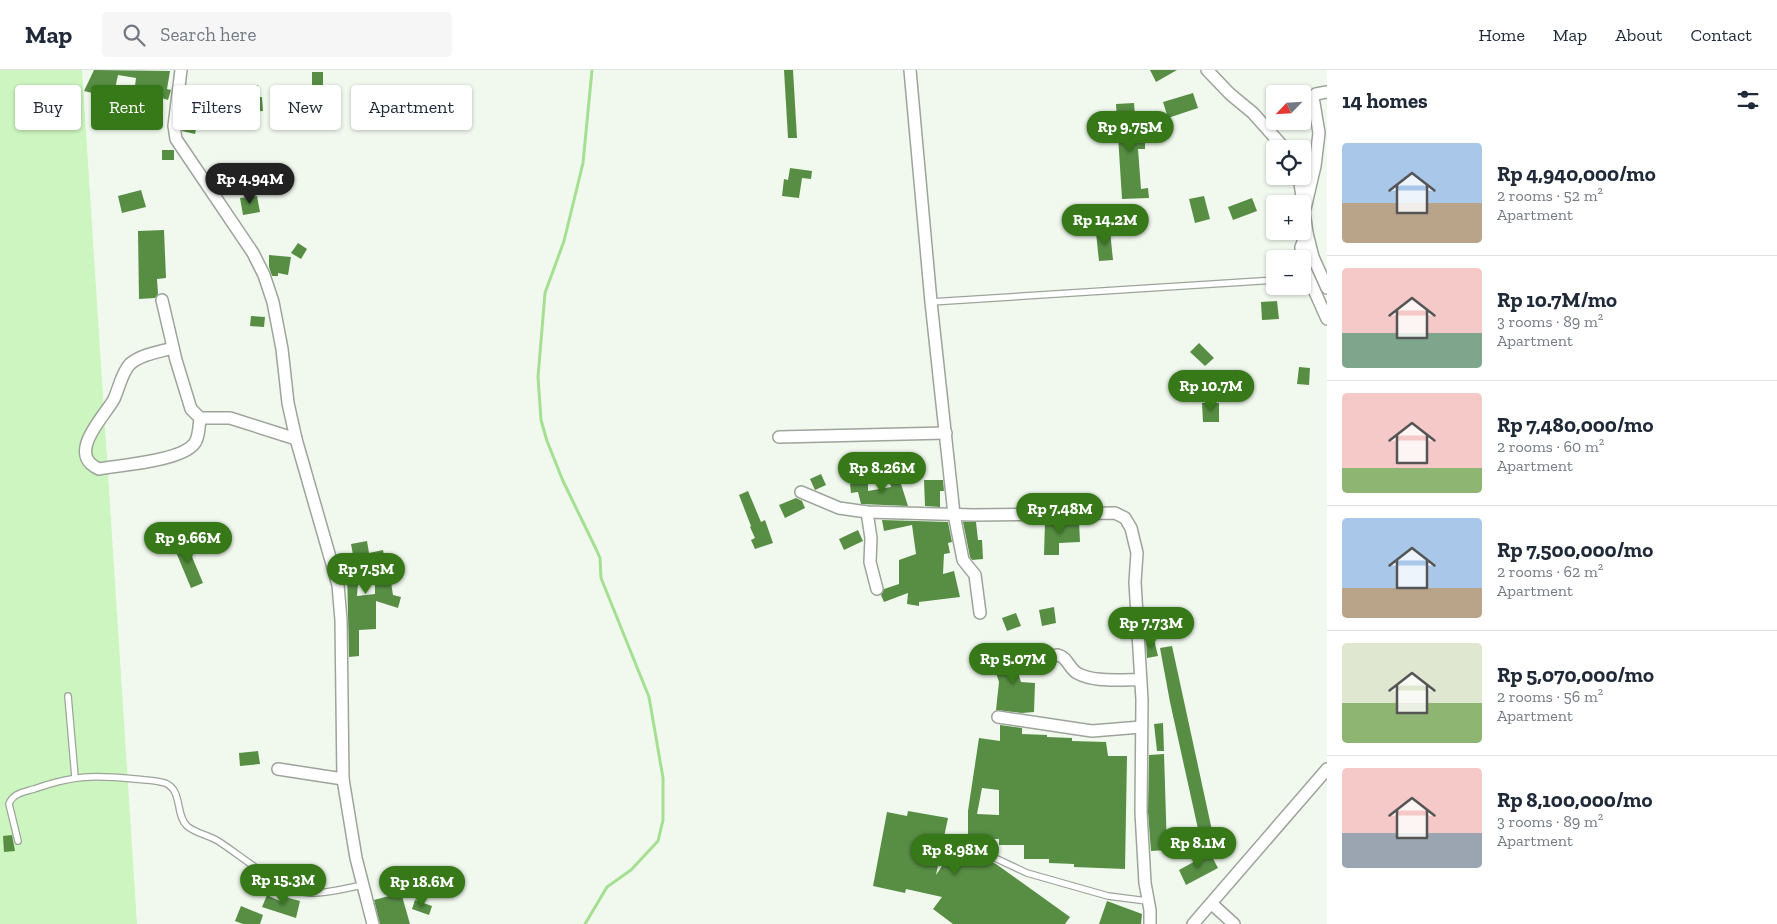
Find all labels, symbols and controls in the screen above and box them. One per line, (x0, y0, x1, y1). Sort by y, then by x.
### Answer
search box (102, 12, 452, 57)
text: Map (25, 20, 72, 49)
icon: search (120, 21, 148, 49)
text: Search here (160, 23, 257, 46)
text: Home (1478, 24, 1525, 46)
text: Map (1553, 24, 1587, 46)
text: About (1615, 24, 1662, 46)
text: Contact (1690, 24, 1752, 46)
chip: Buy (15, 85, 81, 130)
chip: Rent (91, 85, 163, 130)
chip: Filters (173, 85, 260, 130)
chip: New (270, 85, 341, 130)
chip: Apartment (351, 85, 472, 130)
north arrow (1266, 85, 1311, 130)
map controls (1266, 85, 1311, 295)
icon: filters (1734, 86, 1762, 114)
text: 14 homes (1342, 88, 1428, 113)
pin: Rp 9.75M (1078, 111, 1182, 153)
text: Rp 9.75M (1098, 117, 1162, 136)
button: locate (1266, 140, 1311, 185)
text: Rp 4,940,000/mo (1497, 161, 1656, 186)
pin: Rp 4.94M (198, 162, 302, 205)
icon: home (1382, 163, 1442, 223)
text: Rp 4.94M (216, 169, 284, 188)
text: 2 rooms · 52 m² (1497, 186, 1603, 205)
button: + (1266, 195, 1311, 240)
pin: Rp 14.2M (1053, 204, 1157, 246)
text: Apartment (1497, 205, 1573, 224)
text: Rp 14.2M (1073, 210, 1137, 229)
button: − (1266, 250, 1311, 295)
text: Rp 10.7M/mo (1497, 287, 1617, 312)
icon: home (1382, 288, 1442, 348)
text: 3 rooms · 89 m² (1497, 312, 1603, 331)
text: Apartment (1497, 331, 1573, 350)
pin: Rp 10.7M (1159, 370, 1263, 412)
text: Rp 10.7M (1179, 376, 1243, 395)
text: Rp 7,480,000/mo (1497, 412, 1653, 437)
icon: home (1382, 413, 1442, 473)
text: 2 rooms · 60 m² (1497, 437, 1604, 456)
pin: Rp 8.26M (830, 452, 934, 494)
text: Apartment (1497, 456, 1573, 475)
text: Rp 8.26M (849, 458, 915, 477)
pin: Rp 7.48M (1008, 492, 1112, 535)
text: Rp 7.48M (1027, 499, 1093, 518)
pin: Rp 9.66M (136, 522, 240, 564)
text: Rp 9.66M (155, 528, 221, 547)
text: Rp 7,500,000/mo (1497, 537, 1653, 562)
icon: home (1382, 538, 1442, 598)
pin: Rp 7.5M (320, 552, 412, 595)
text: Rp 7.5M (338, 559, 394, 578)
text: 2 rooms · 62 m² (1497, 562, 1603, 581)
text: Apartment (1497, 581, 1573, 600)
pin: Rp 7.73M (1099, 606, 1203, 649)
text: Rp 7.73M (1119, 613, 1183, 632)
pin: Rp 5.07M (961, 642, 1065, 685)
text: Rp 5.07M (980, 649, 1046, 668)
text: Rp 5,070,000/mo (1497, 662, 1654, 687)
icon: home (1382, 663, 1442, 723)
text: 2 rooms · 56 m² (1497, 687, 1603, 706)
text: Apartment (1497, 706, 1573, 725)
text: Rp 8,100,000/mo (1497, 787, 1652, 812)
icon: home (1382, 788, 1442, 848)
text: 3 rooms · 89 m² (1497, 812, 1603, 831)
pin: Rp 8.1M (1152, 826, 1244, 869)
text: Apartment (1497, 831, 1573, 850)
text: Rp 8.1M (1170, 833, 1226, 852)
pin: Rp 8.98M (903, 834, 1007, 876)
text: Rp 8.98M (922, 840, 988, 859)
pin: Rp 15.3M (231, 864, 335, 906)
pin: Rp 18.6M (370, 866, 474, 908)
text: Rp 15.3M (251, 870, 315, 889)
text: Rp 18.6M (390, 872, 454, 891)

